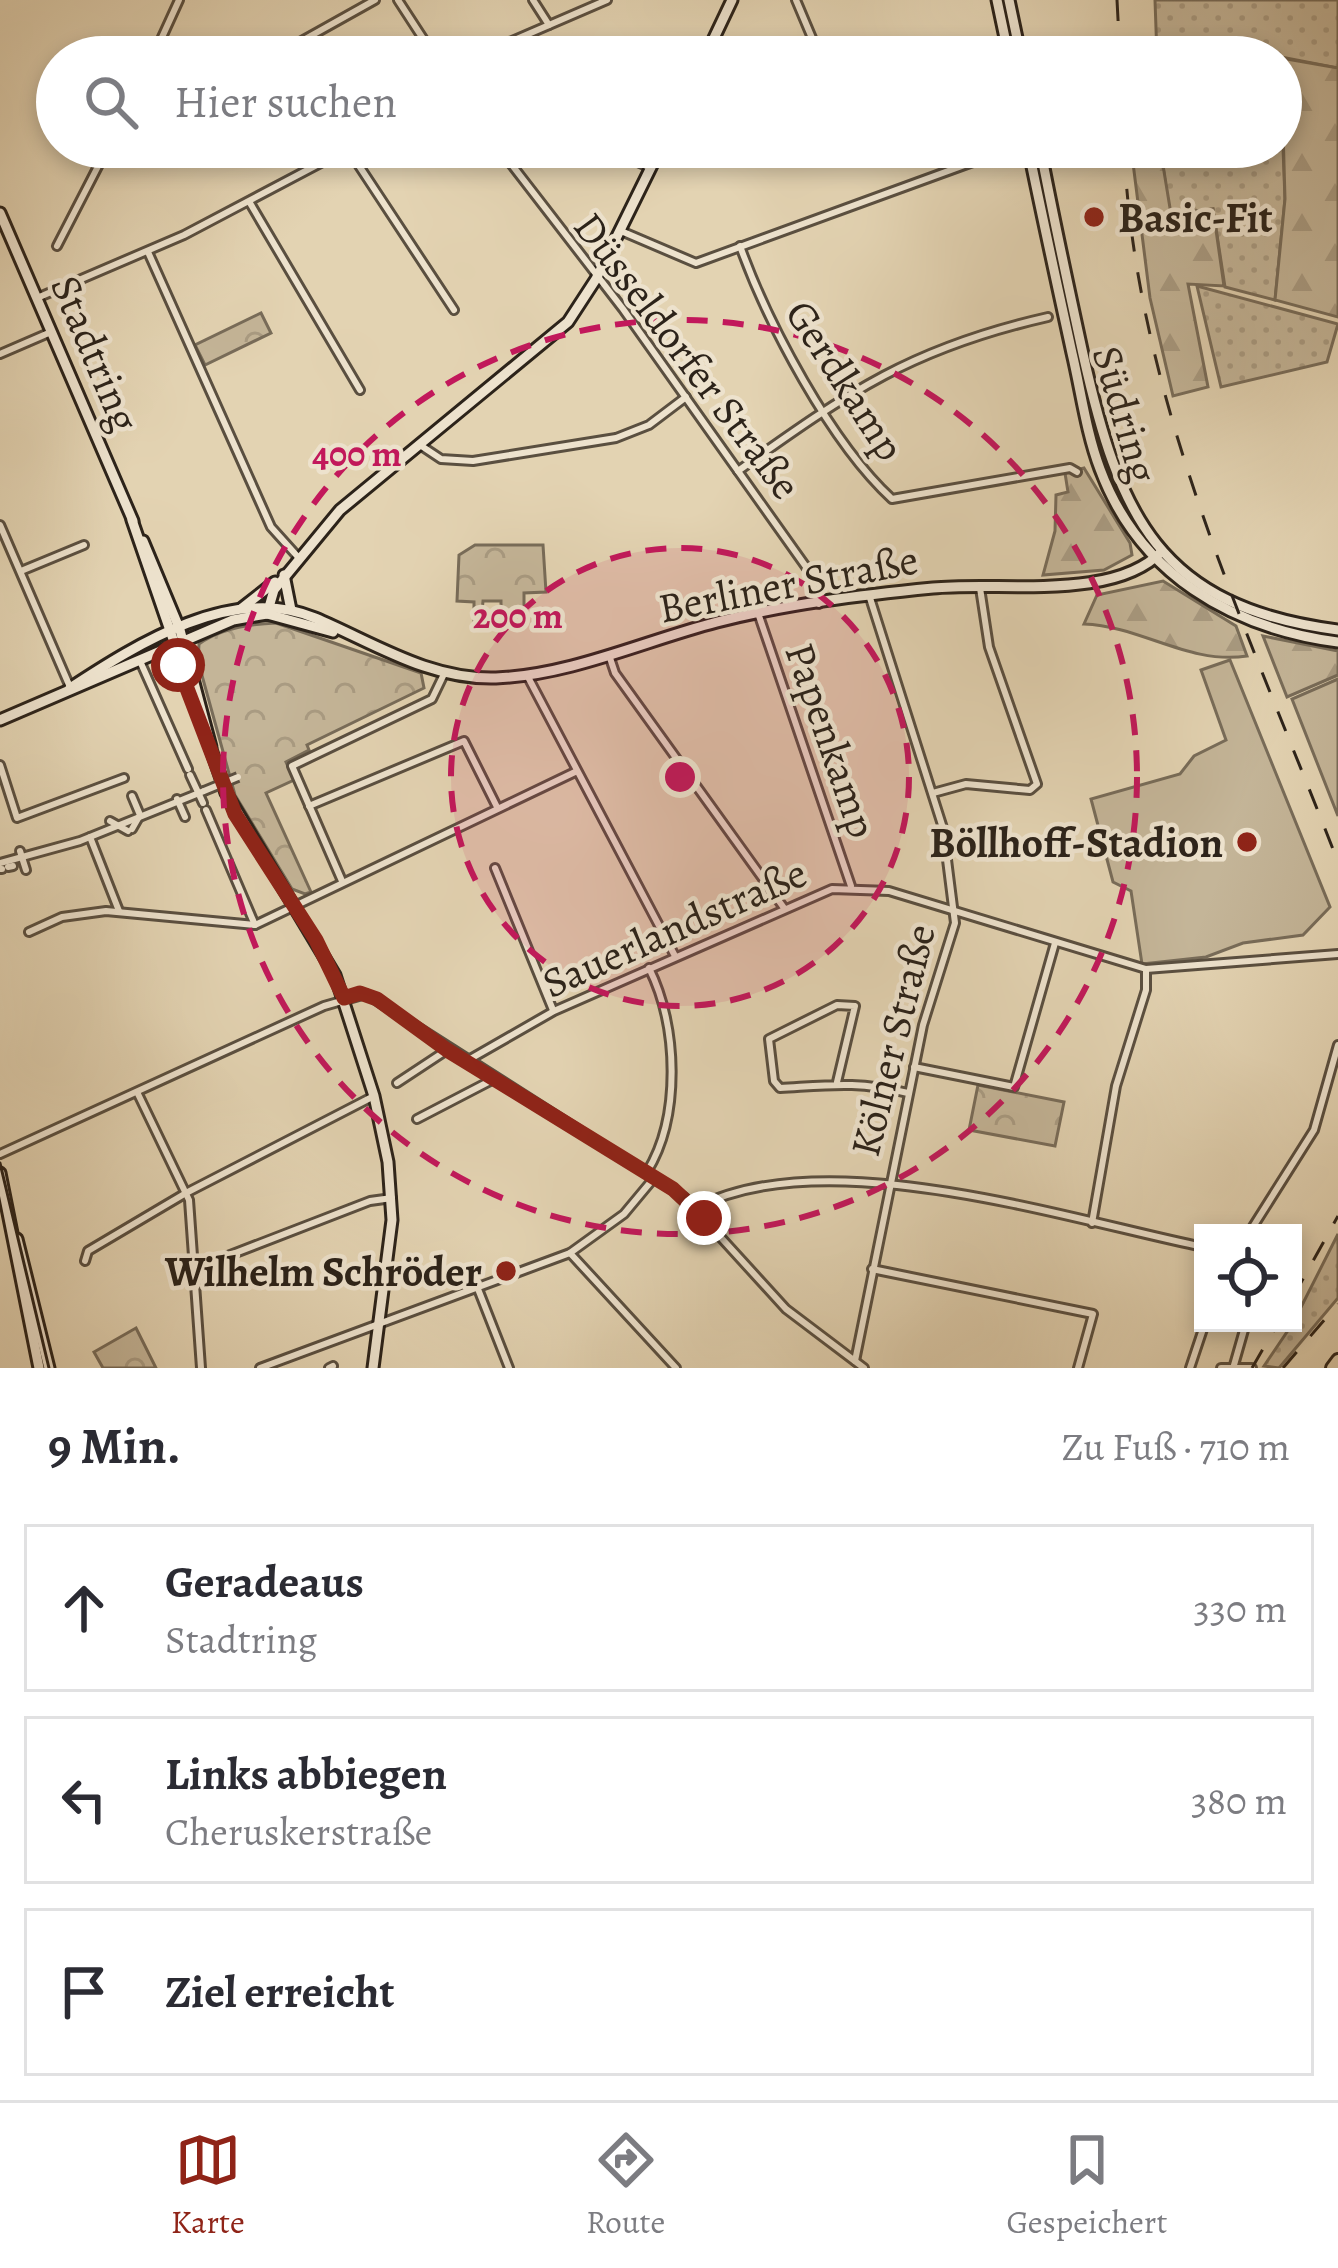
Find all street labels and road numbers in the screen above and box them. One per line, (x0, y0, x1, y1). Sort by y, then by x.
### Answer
street label: Düsseldorfer Straße (561, 200, 814, 511)
street label: Stadtring (37, 267, 154, 440)
street label: Gerdkamp (772, 289, 919, 472)
street label: Südring (1079, 339, 1172, 489)
street label: Berliner Straße (654, 530, 923, 637)
street label: Papenkamp (772, 635, 891, 845)
street label: Sauerlandstraße (533, 844, 815, 1011)
street label: Kölner Straße (836, 918, 949, 1162)

